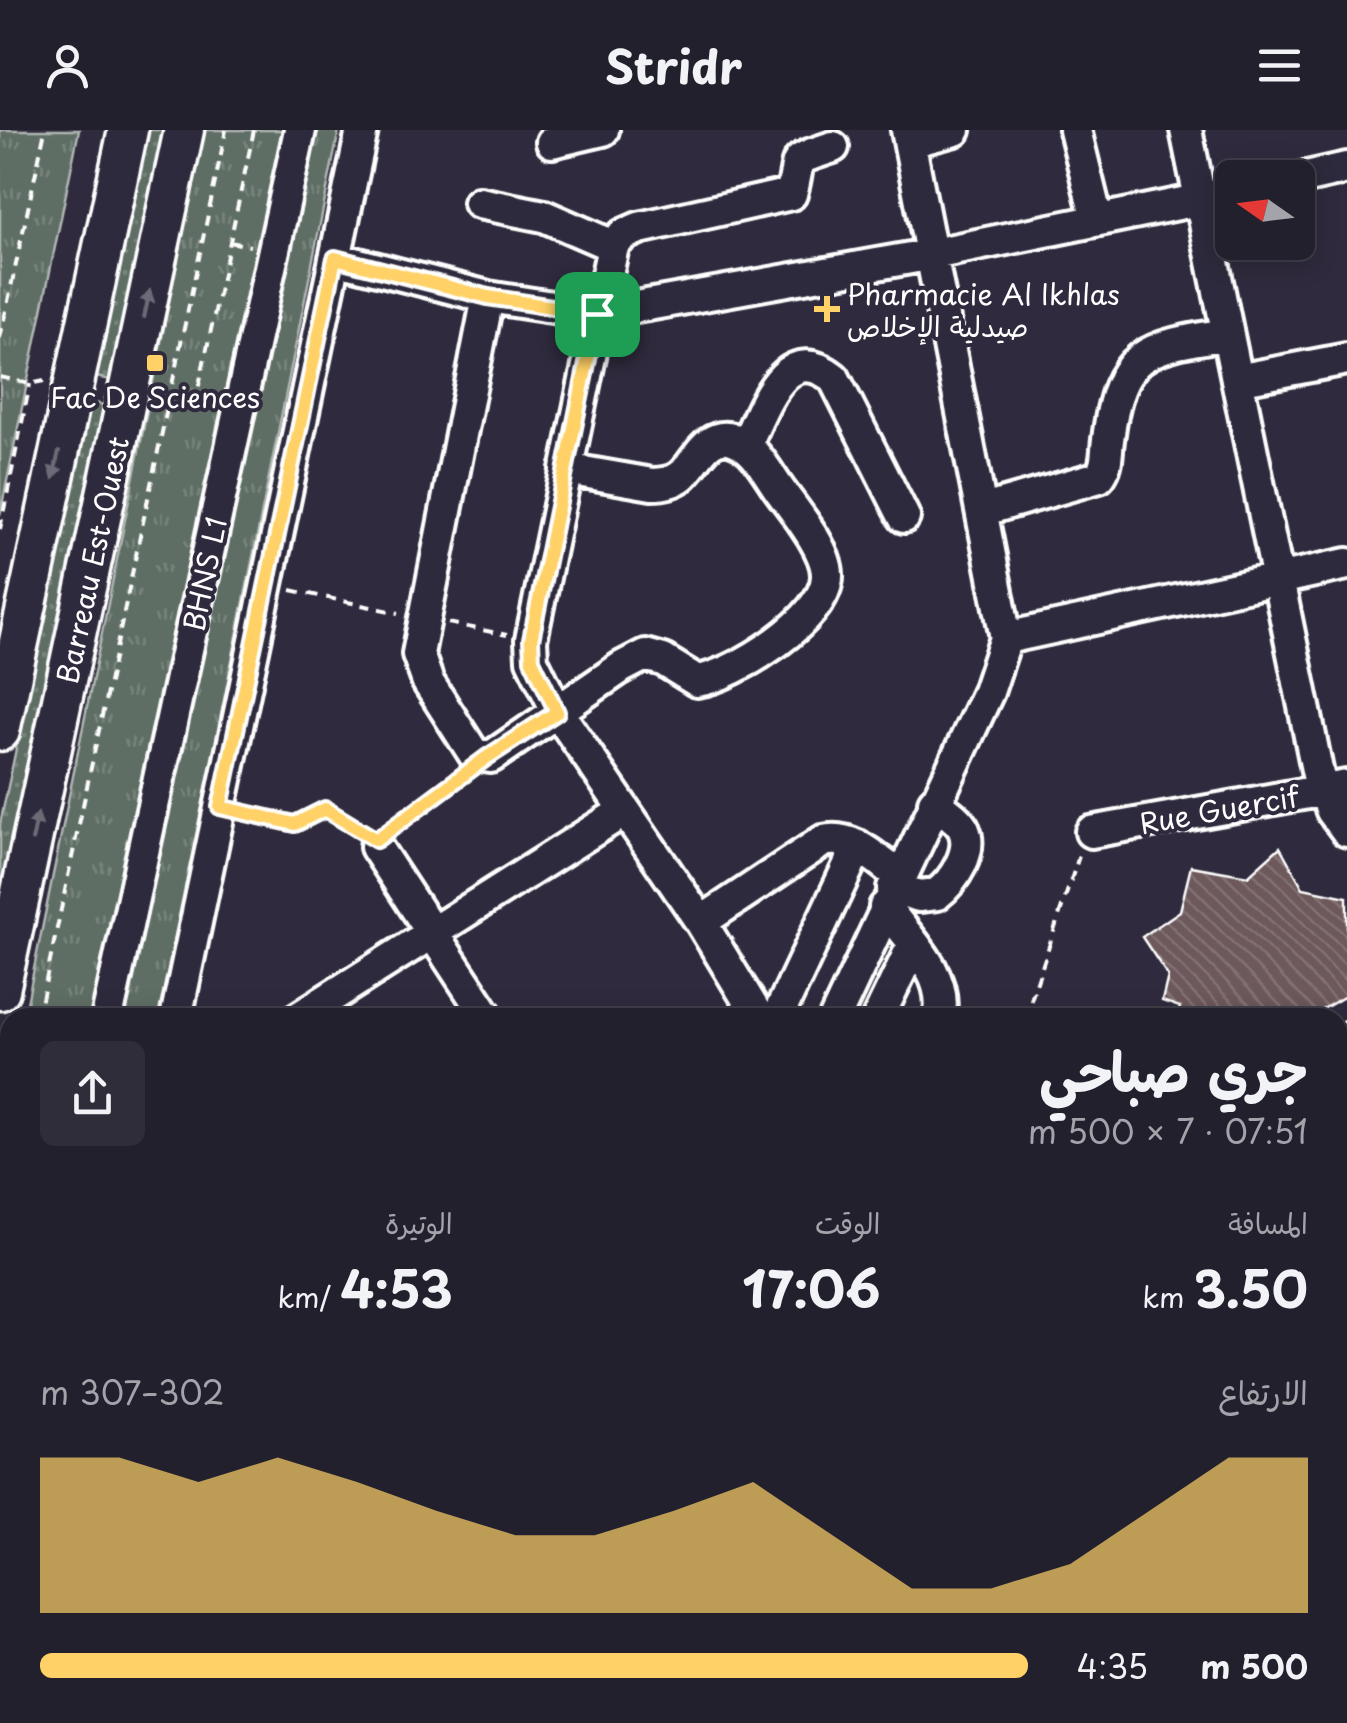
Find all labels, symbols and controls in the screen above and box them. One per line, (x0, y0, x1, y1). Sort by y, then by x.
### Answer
text: Stridr (605, 31, 742, 99)
icon: person (40, 38, 95, 93)
icon: menu (1252, 38, 1307, 93)
north arrow (1215, 160, 1315, 260)
map controls (1215, 160, 1315, 260)
pin (555, 272, 640, 357)
place label: Pharmacie Al Ikhlas صيدلية الإخلاص (847, 272, 1120, 347)
icon: arrive (570, 287, 625, 342)
one-way arrow (140, 288, 156, 319)
marker: Pharmacie Al Ikhlas صيدلية الإخلاص (816, 298, 838, 320)
marker: Fac De Sciences (144, 352, 166, 374)
place label: Fac De Sciences (50, 375, 260, 418)
street label: Barreau Est-Ouest (45, 432, 139, 688)
one-way arrow (48, 450, 64, 481)
street label: BHNS L1 (171, 513, 237, 635)
street label: Rue Guercif (1136, 773, 1304, 844)
one-way arrow (28, 811, 43, 842)
text: جري صباحي (1039, 1028, 1308, 1111)
button: share (40, 1041, 145, 1146)
text: 07:51 · 7 × 500 m (1028, 1107, 1308, 1155)
text: الوتيرة (385, 1201, 453, 1244)
text: الوقت (815, 1201, 880, 1244)
text: المسافة (1228, 1201, 1308, 1244)
text: 4:53 (340, 1249, 453, 1325)
text: 17:06 (742, 1249, 880, 1325)
text: 3.50 (1194, 1249, 1308, 1325)
text: /km (277, 1275, 340, 1318)
text: km (1142, 1275, 1194, 1318)
text: 302–307 m (40, 1368, 224, 1416)
text: الارتفاع (1218, 1368, 1308, 1416)
text: 4:35 (1077, 1642, 1148, 1690)
text: 500 m (1200, 1642, 1308, 1690)

